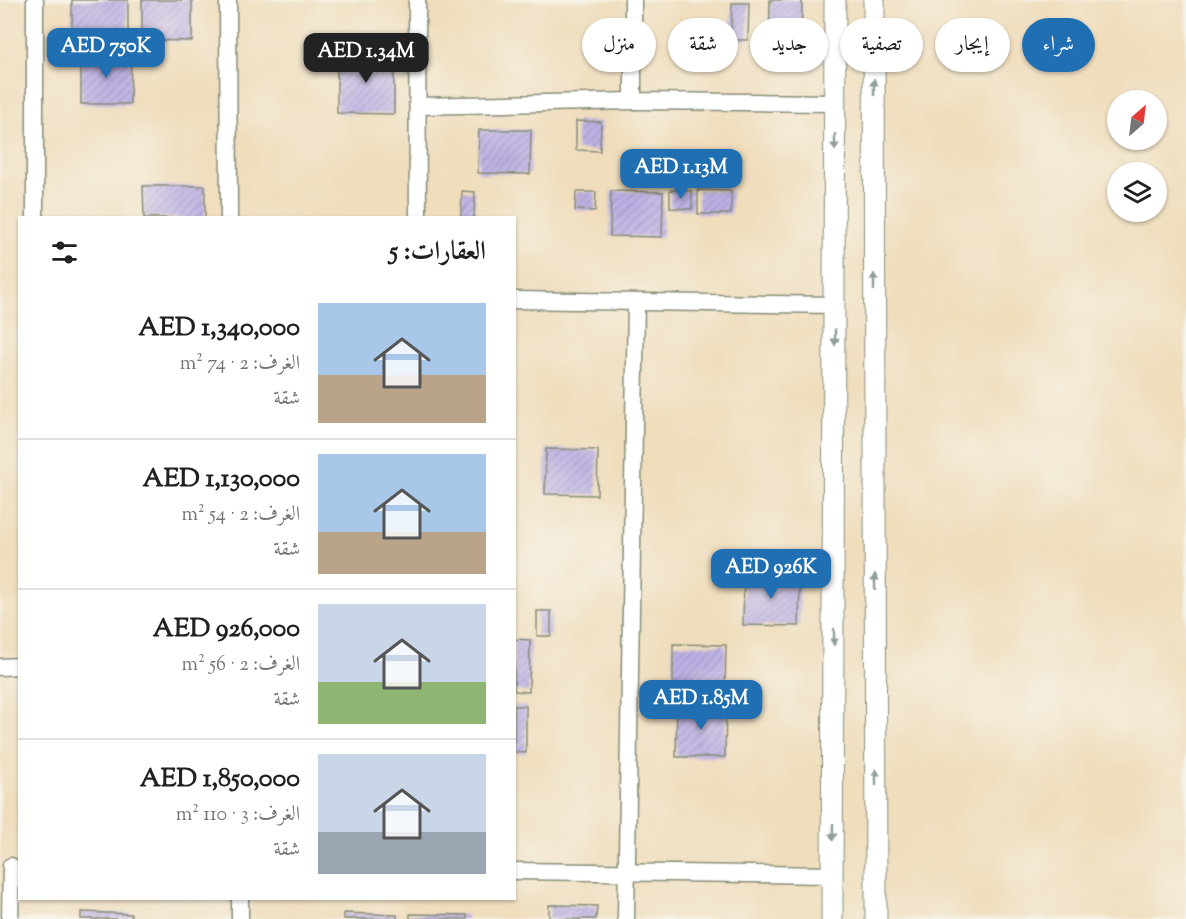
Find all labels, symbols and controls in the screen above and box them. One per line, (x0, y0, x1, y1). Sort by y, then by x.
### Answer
chip: منزل (582, 18, 656, 72)
chip: شقة (668, 18, 738, 72)
chip: جديد (750, 18, 828, 72)
chip: تصفية (840, 18, 923, 72)
chip: إيجار (935, 18, 1010, 72)
chip: شراء (1022, 18, 1095, 72)
pin: AED 750K (44, 28, 168, 79)
text: AED 750K (61, 33, 151, 62)
pin: AED 1.34M (297, 33, 435, 84)
text: AED 1.34M (318, 38, 414, 67)
one-way arrow (869, 77, 879, 96)
north arrow (1107, 90, 1167, 150)
map controls (1107, 90, 1167, 222)
one-way arrow (830, 133, 840, 152)
pin: AED 1.13M (612, 149, 750, 200)
text: AED 1.13M (634, 154, 728, 183)
button: layers (1107, 162, 1167, 222)
text: العقارات: 5 (389, 234, 486, 271)
icon: filters (48, 236, 81, 269)
one-way arrow (869, 272, 879, 291)
text: AED 1,340,000 (138, 310, 300, 347)
icon: home (366, 327, 438, 399)
one-way arrow (830, 328, 840, 347)
text: الغرف: 2 · 74 m² (180, 350, 300, 379)
text: شقة (274, 385, 300, 414)
text: AED 1,130,000 (143, 461, 300, 498)
icon: home (366, 478, 438, 550)
text: الغرف: 2 · 54 m² (181, 501, 300, 530)
text: شقة (274, 536, 300, 565)
pin: AED 926K (709, 549, 833, 600)
text: AED 926K (725, 554, 817, 583)
one-way arrow (870, 572, 880, 591)
text: AED 926,000 (153, 611, 300, 648)
icon: home (366, 628, 438, 700)
one-way arrow (829, 628, 838, 647)
text: الغرف: 2 · 56 m² (182, 651, 300, 680)
pin: AED 1.85M (632, 680, 770, 731)
text: AED 1.85M (653, 685, 749, 714)
text: شقة (274, 686, 300, 715)
text: AED 1,850,000 (140, 761, 300, 798)
one-way arrow (871, 767, 881, 786)
icon: home (366, 778, 438, 850)
text: الغرف: 3 · 110 m² (176, 801, 300, 830)
one-way arrow (828, 823, 838, 842)
text: شقة (274, 836, 300, 865)

